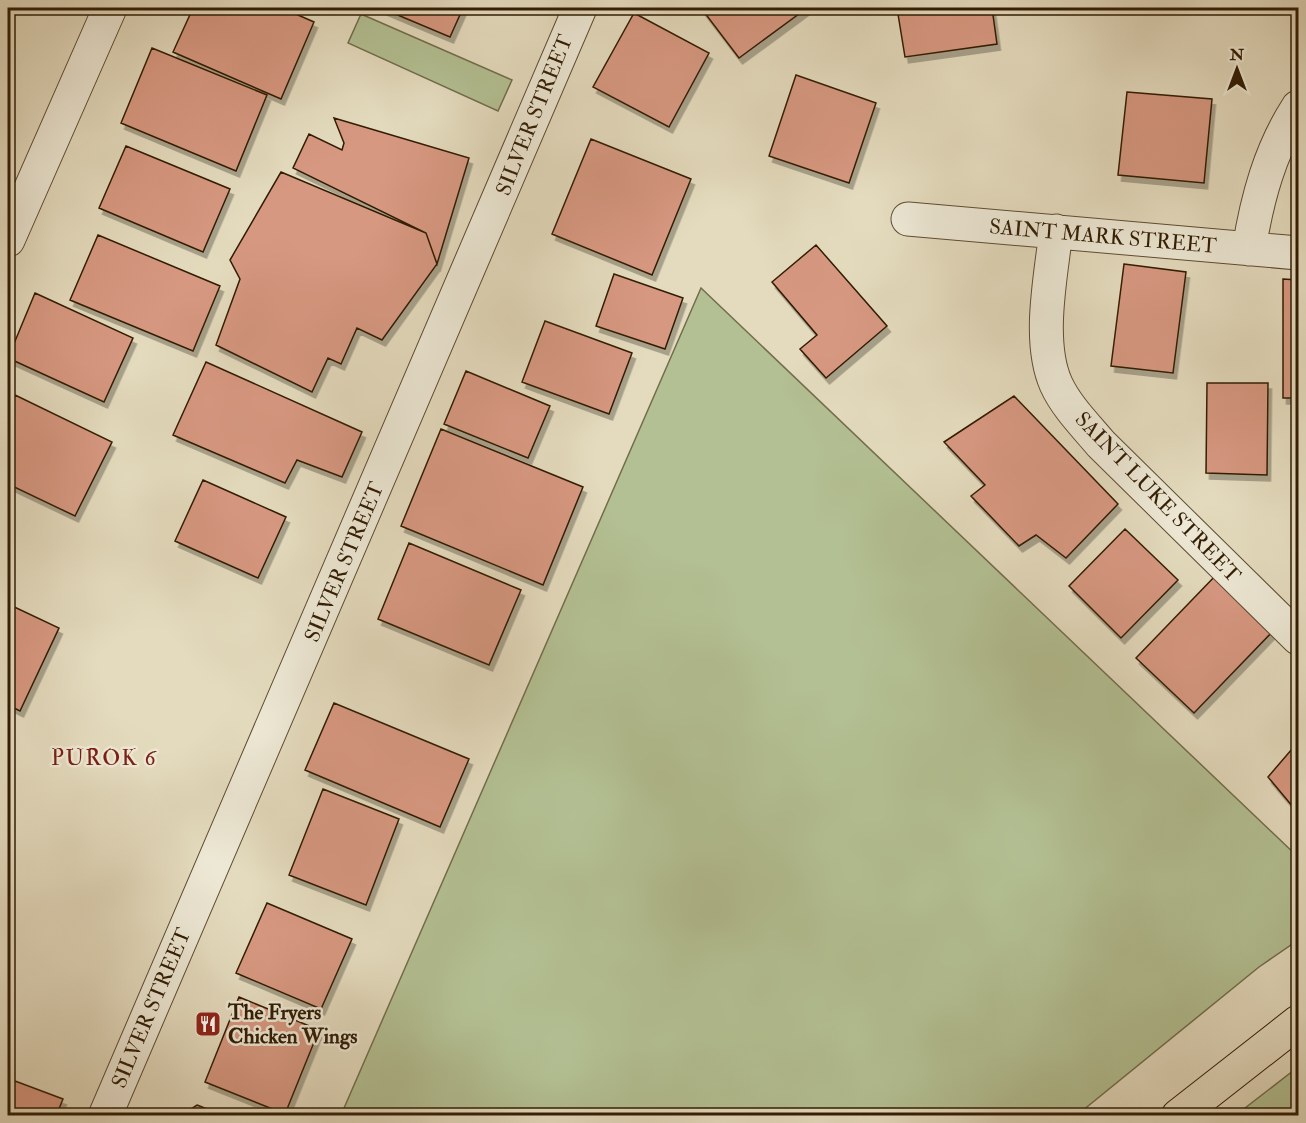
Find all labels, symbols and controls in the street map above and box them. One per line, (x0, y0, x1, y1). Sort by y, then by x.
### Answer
street label: SILVER STREET (490, 30, 579, 200)
north arrow (1207, 39, 1267, 99)
text: N (1229, 45, 1245, 65)
street label: SAINT MARK STREET (988, 213, 1218, 260)
street label: SAINT LUKE STREET (1069, 406, 1247, 589)
street label: SILVER STREET (299, 478, 391, 646)
district label: PUROK 6 (51, 744, 157, 772)
street label: SILVER STREET (106, 924, 198, 1092)
place label: The Fryers Chicken Wings (227, 999, 357, 1050)
restaurant icon: The Fryers Chicken Wings (193, 1009, 223, 1039)

